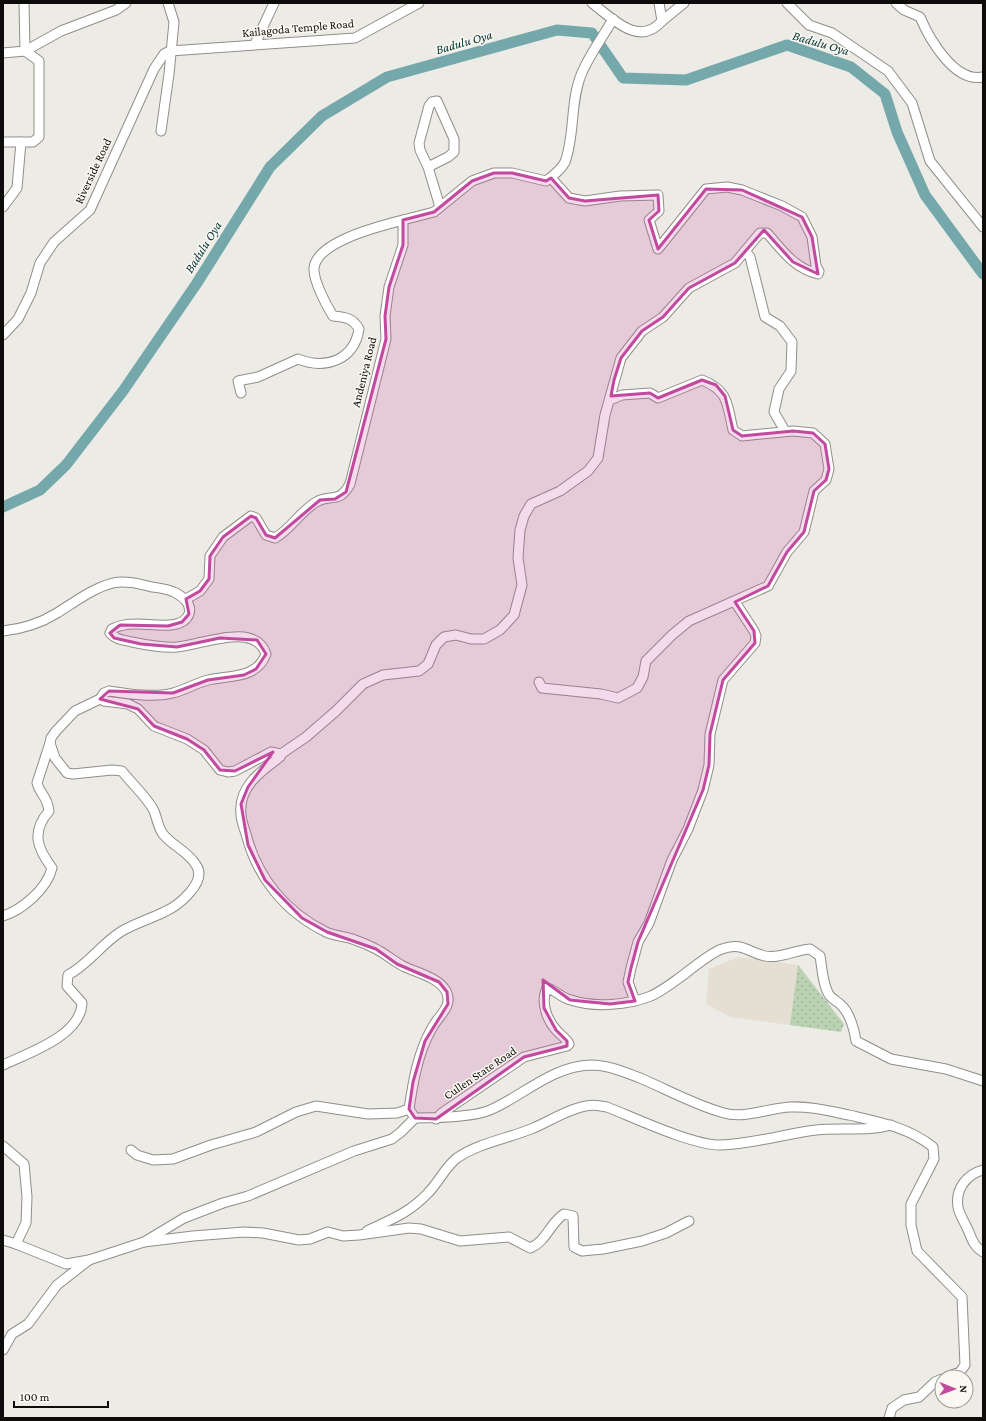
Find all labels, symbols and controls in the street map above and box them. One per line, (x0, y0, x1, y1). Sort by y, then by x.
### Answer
street label: Kailagoda Temple Road (241, 16, 355, 40)
water label: Badulu Oya (434, 27, 494, 57)
water label: Badulu Oya (791, 28, 851, 58)
street label: Riverside Road (72, 135, 115, 206)
water label: Badulu Oya (181, 218, 225, 276)
street label: Andeniya Road (348, 335, 380, 409)
street label: Cullen State Road (441, 1043, 519, 1102)
north arrow (934, 1369, 974, 1409)
scale bar (14, 1383, 108, 1409)
text: N (958, 1385, 970, 1394)
text: 100 m (20, 1390, 50, 1404)

